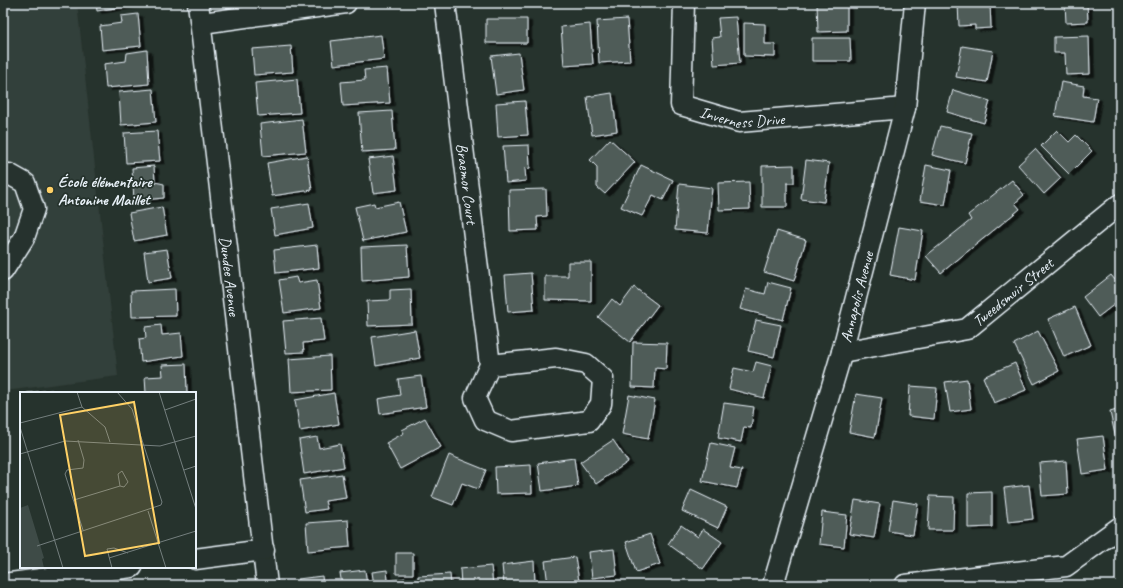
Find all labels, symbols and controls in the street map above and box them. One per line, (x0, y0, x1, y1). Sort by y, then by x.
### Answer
street label: Inverness Drive (697, 102, 787, 134)
street label: Braemor Court (452, 142, 482, 227)
place label: École élémentaire Antonine Maillet (58, 172, 153, 210)
marker: École élémentaire Antonine Maillet (45, 185, 55, 195)
street label: Dundee Avenue (215, 235, 244, 319)
street label: Annapolis Avenue (836, 248, 879, 345)
street label: Tweedsmuir Street (969, 253, 1059, 331)
inset map (20, 392, 196, 568)

